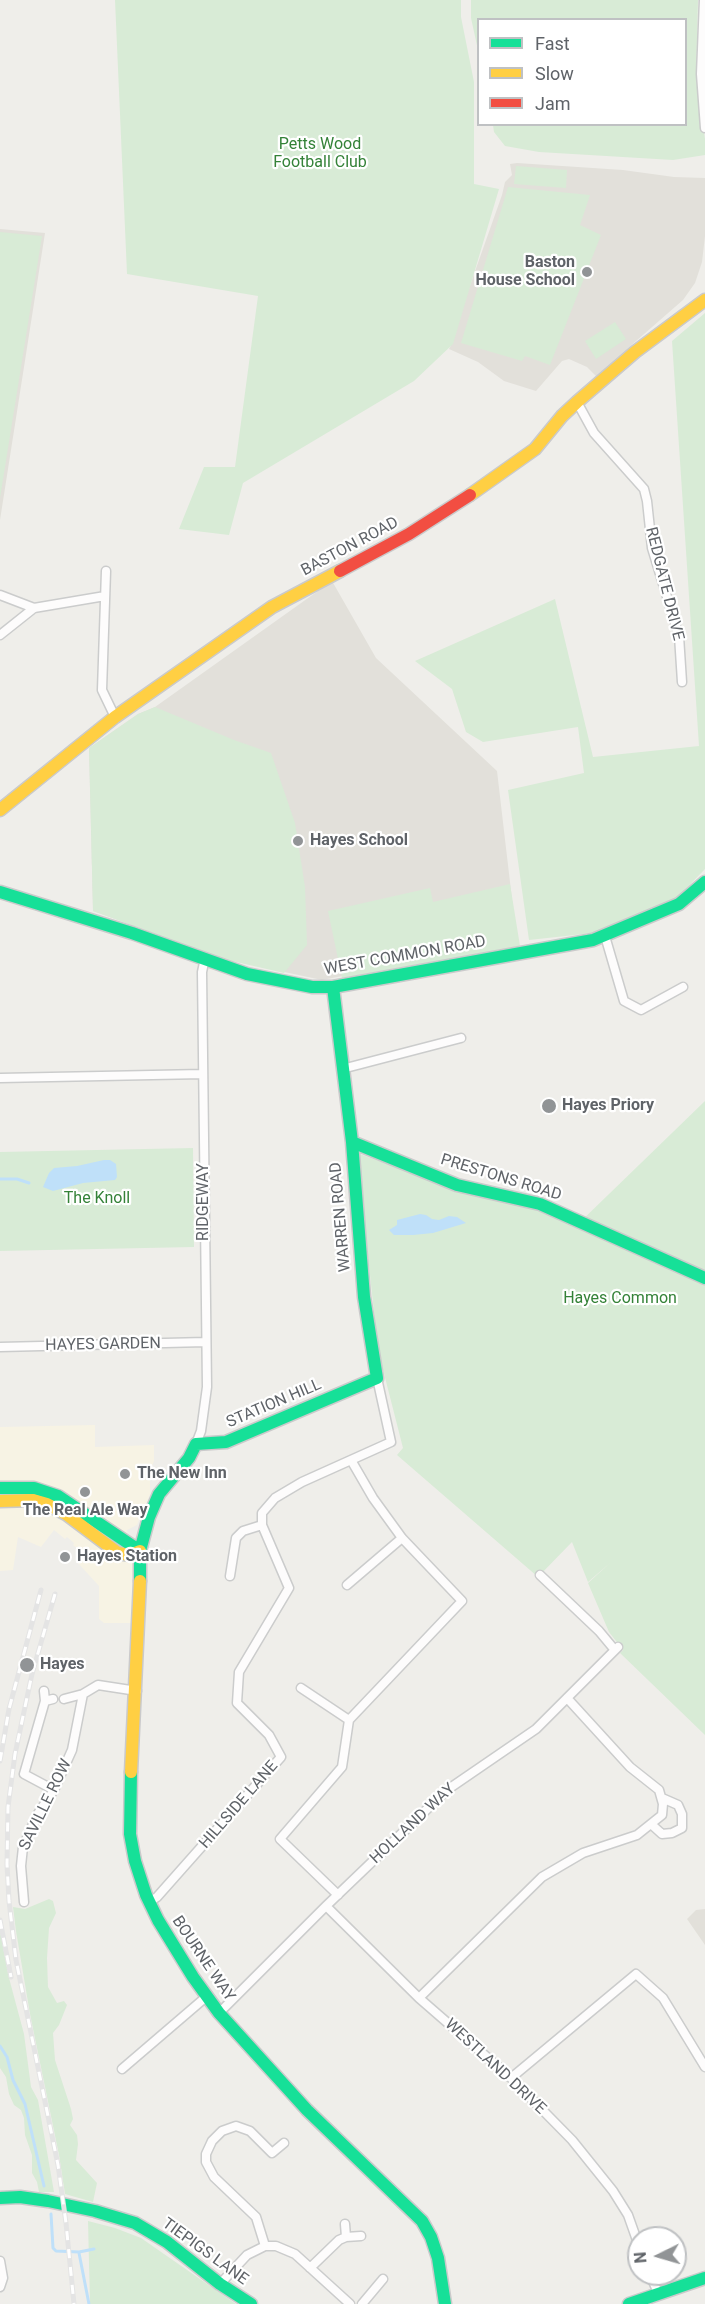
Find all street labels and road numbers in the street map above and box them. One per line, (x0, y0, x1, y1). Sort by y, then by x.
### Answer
street label: BASTON ROAD (298, 513, 402, 581)
street label: REDGATE DRIVE (641, 525, 687, 643)
street label: WEST COMMON ROAD (323, 932, 487, 980)
street label: PRESTONS ROAD (438, 1150, 564, 1206)
street label: WARREN ROAD (327, 1161, 355, 1273)
street label: RIDGEWAY (194, 1163, 214, 1241)
street label: HAYES GARDEN (45, 1334, 161, 1356)
street label: STATION HILL (224, 1375, 324, 1433)
street label: SAVILLE ROW (16, 1756, 76, 1854)
street label: HILLSIDE LANE (196, 1757, 282, 1853)
street label: HOLLAND WAY (366, 1780, 460, 1868)
street label: BOURNE WAY (167, 1913, 239, 2005)
street label: WESTLAND DRIVE (440, 2015, 550, 2119)
street label: TIEPIGS LANE (158, 2214, 252, 2290)

